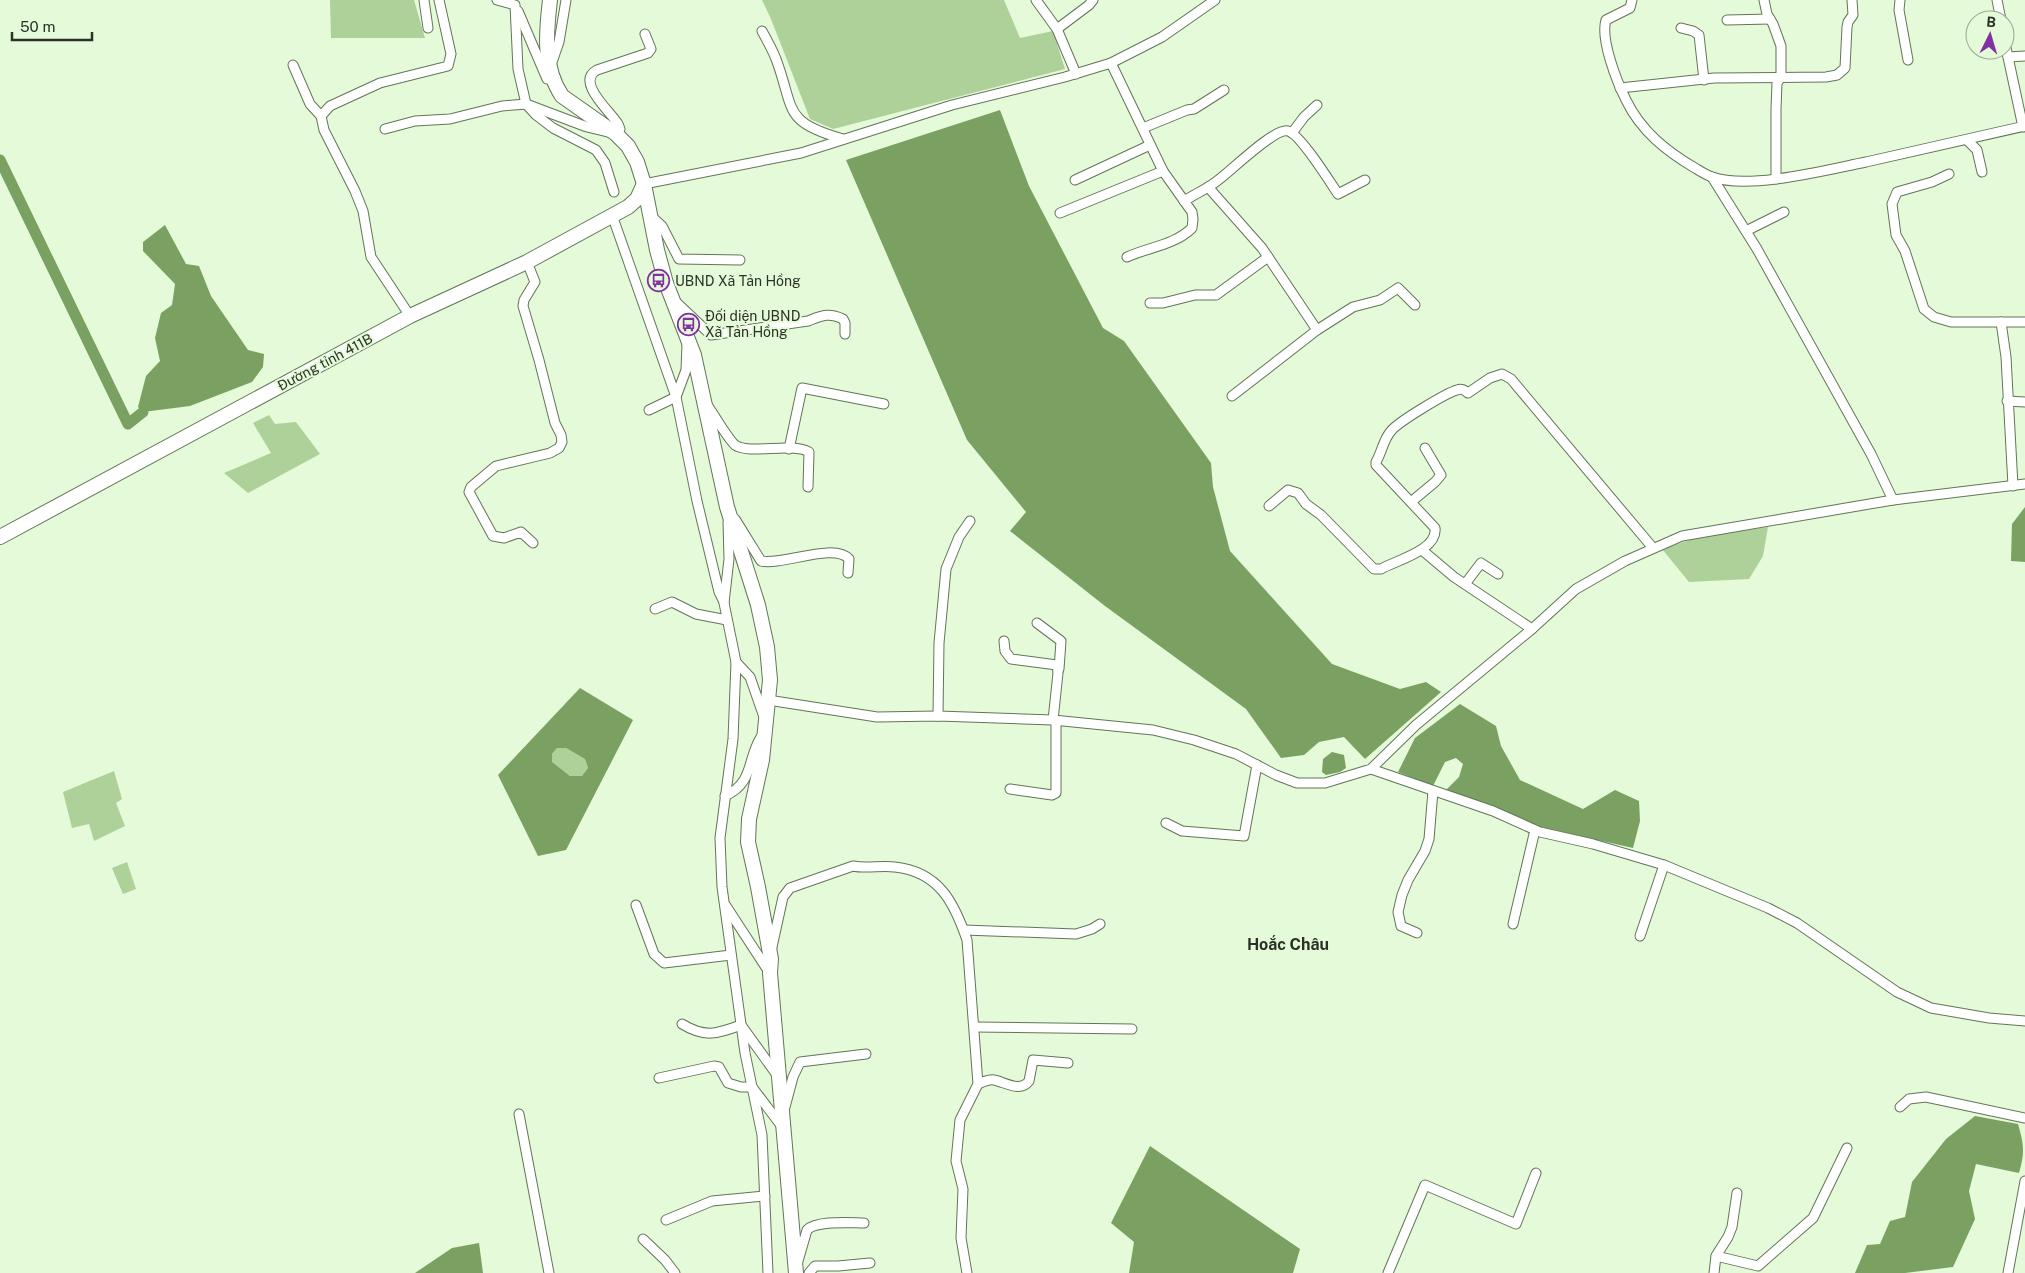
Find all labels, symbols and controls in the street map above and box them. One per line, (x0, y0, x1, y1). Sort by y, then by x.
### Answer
scale bar (12, 10, 92, 42)
north arrow (1965, 10, 2015, 60)
text: B (1986, 14, 1997, 30)
text: 50 m (20, 18, 55, 35)
bus stop icon: UBND Xã Tản Hồng (647, 269, 671, 293)
place label: UBND Xã Tản Hồng (675, 273, 801, 289)
place label: Đối diện UBND Xã Tản Hồng (705, 308, 800, 340)
bus stop icon: Đối diện UBND Xã Tản Hồng (677, 312, 701, 336)
street label: Đường tỉnh 411B (275, 330, 375, 394)
district label: Hoắc Châu (1247, 935, 1329, 954)

